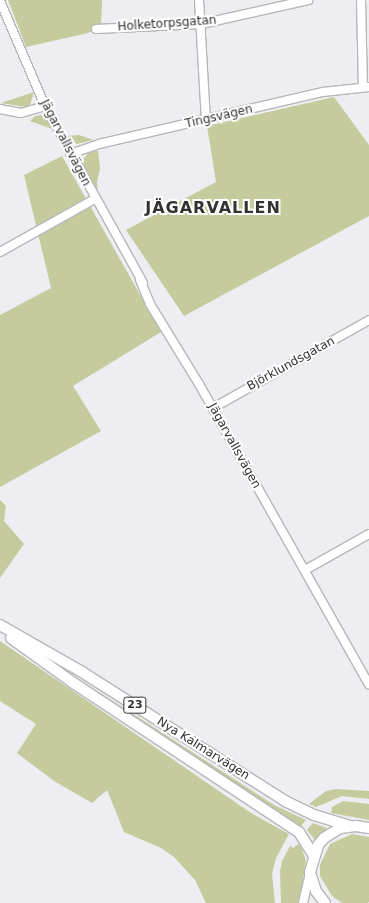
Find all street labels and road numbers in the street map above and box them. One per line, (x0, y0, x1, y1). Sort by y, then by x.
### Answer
street label: Holketorpsgatan (117, 13, 217, 35)
street label: Jägarvallsvägen (37, 97, 93, 189)
street label: Tingsvägen (184, 102, 254, 132)
street label: Björklundsgatan (245, 334, 337, 394)
street label: Jägarvallsvägen (205, 401, 263, 491)
road number: 23 (123, 696, 147, 714)
street label: Nya Kalmarvägen (154, 715, 252, 783)

